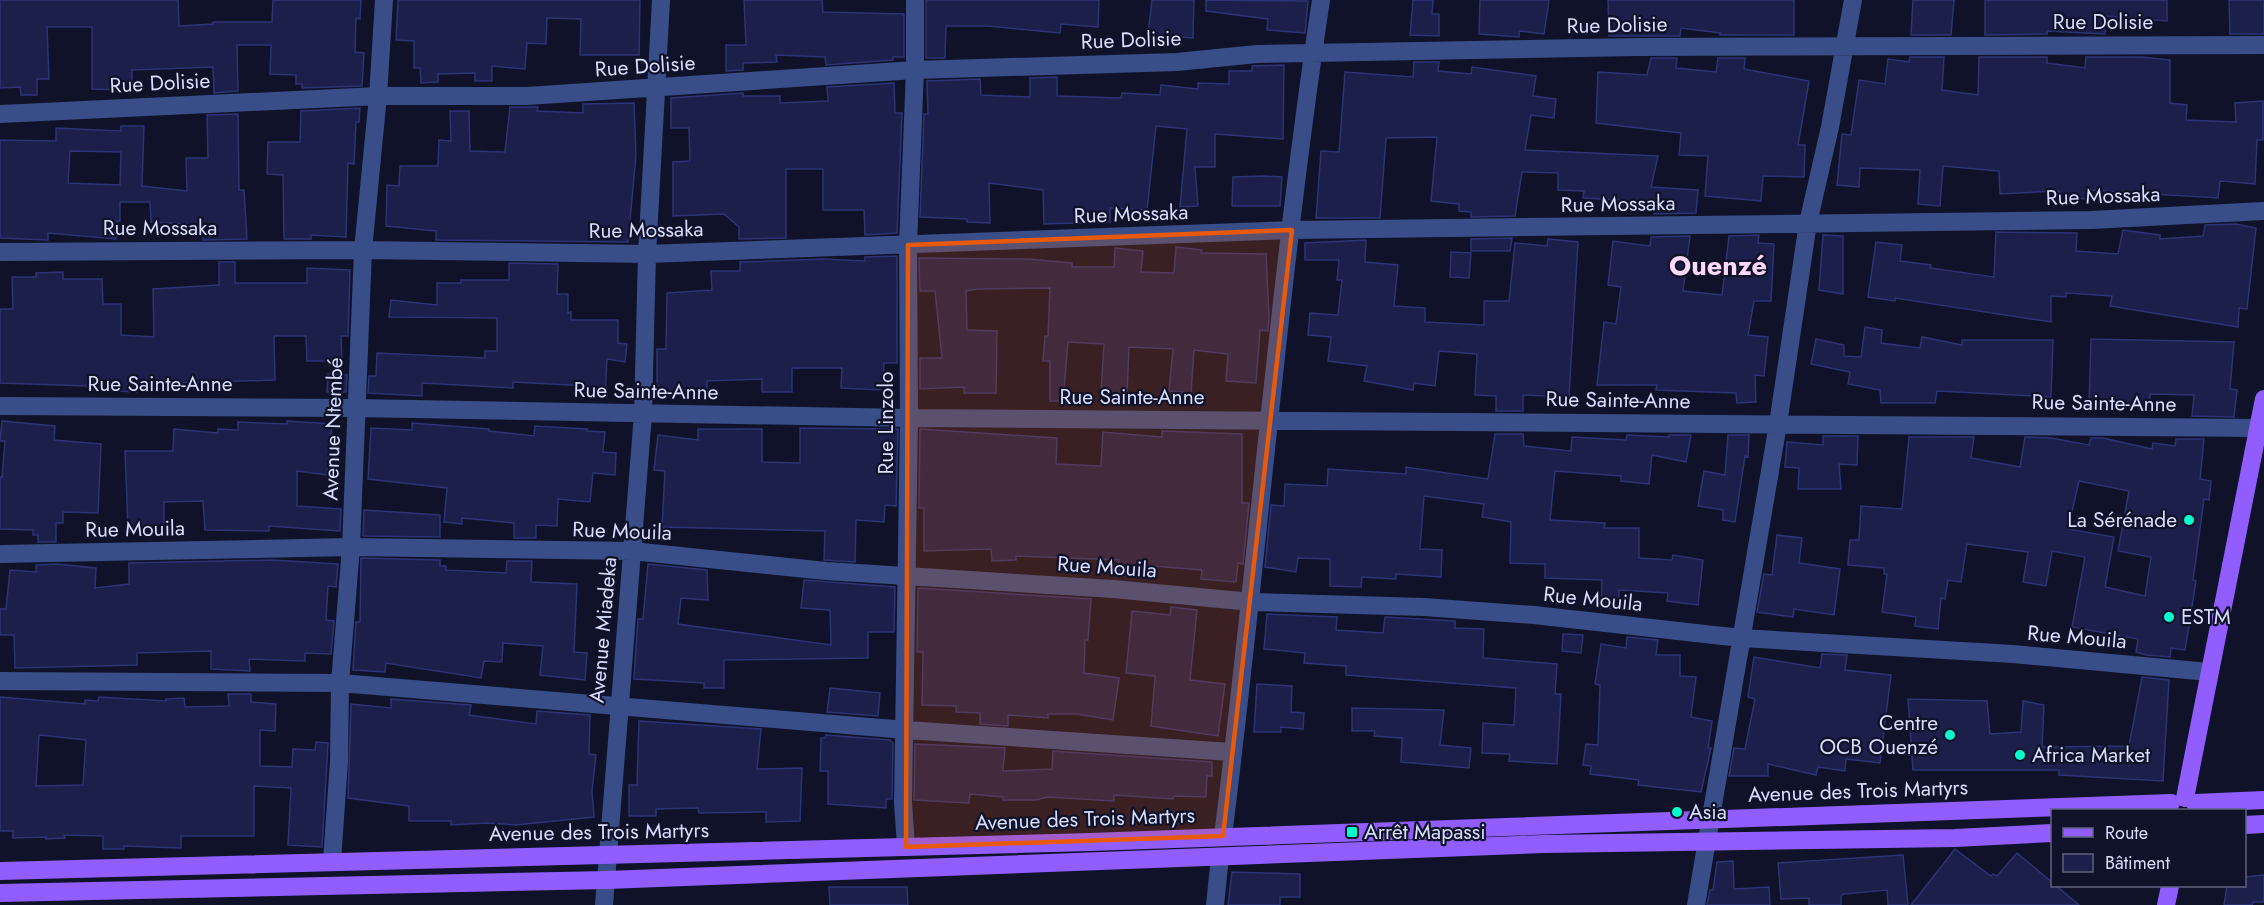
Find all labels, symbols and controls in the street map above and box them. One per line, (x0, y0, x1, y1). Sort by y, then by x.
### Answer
street label: Rue Dolisie (2053, 7, 2154, 37)
street label: Rue Dolisie (1566, 9, 1668, 41)
street label: Rue Dolisie (1080, 23, 1182, 57)
street label: Rue Dolisie (594, 48, 696, 84)
street label: Rue Dolisie (109, 65, 211, 101)
street label: Rue Mossaka (2045, 179, 2161, 213)
street label: Rue Mossaka (1560, 188, 1676, 220)
street label: Rue Mossaka (1073, 197, 1189, 231)
street label: Rue Mossaka (103, 213, 217, 243)
street label: Rue Mossaka (588, 214, 704, 246)
district label: Ouenzé (1669, 246, 1767, 285)
street label: Avenue Ntembé (316, 357, 350, 501)
street label: Rue Sainte-Anne (88, 369, 233, 399)
street label: Rue Linzolo (871, 372, 901, 474)
street label: Rue Sainte-Anne (573, 375, 719, 407)
street label: Rue Sainte-Anne (1060, 382, 1205, 412)
street label: Rue Sainte-Anne (1545, 384, 1691, 416)
street label: Rue Sainte-Anne (2031, 387, 2177, 419)
place label: La Sérénade (2067, 505, 2177, 535)
street label: Rue Mouila (85, 513, 185, 545)
marker: La Sérénade (2182, 513, 2196, 527)
street label: Rue Mouila (572, 514, 672, 548)
street label: Rue Mouila (1056, 549, 1158, 585)
street label: Avenue Miadeka (582, 556, 624, 704)
street label: Rue Mouila (1542, 579, 1644, 619)
place label: ESTM (2181, 602, 2231, 632)
marker: ESTM (2162, 610, 2176, 624)
street label: Rue Mouila (2026, 618, 2128, 656)
place label: Centre OCB Ouenzé (1819, 708, 1938, 762)
marker: Centre OCB Ouenzé (1943, 728, 1957, 742)
place label: Africa Market (2032, 740, 2150, 770)
marker: Africa Market (2013, 748, 2027, 762)
street label: Avenue des Trois Martyrs (1747, 772, 1969, 810)
place label: Asia (1689, 797, 1727, 827)
street label: Avenue des Trois Martyrs (974, 800, 1196, 838)
marker: Asia (1670, 805, 1684, 819)
legend (2051, 809, 2246, 887)
street label: Avenue des Trois Martyrs (489, 815, 709, 849)
place label: Arrêt Mapassi (1364, 817, 1486, 847)
text: Route (2105, 820, 2148, 846)
marker: Arrêt Mapassi (1345, 825, 1359, 839)
text: Bâtiment (2105, 850, 2171, 876)

